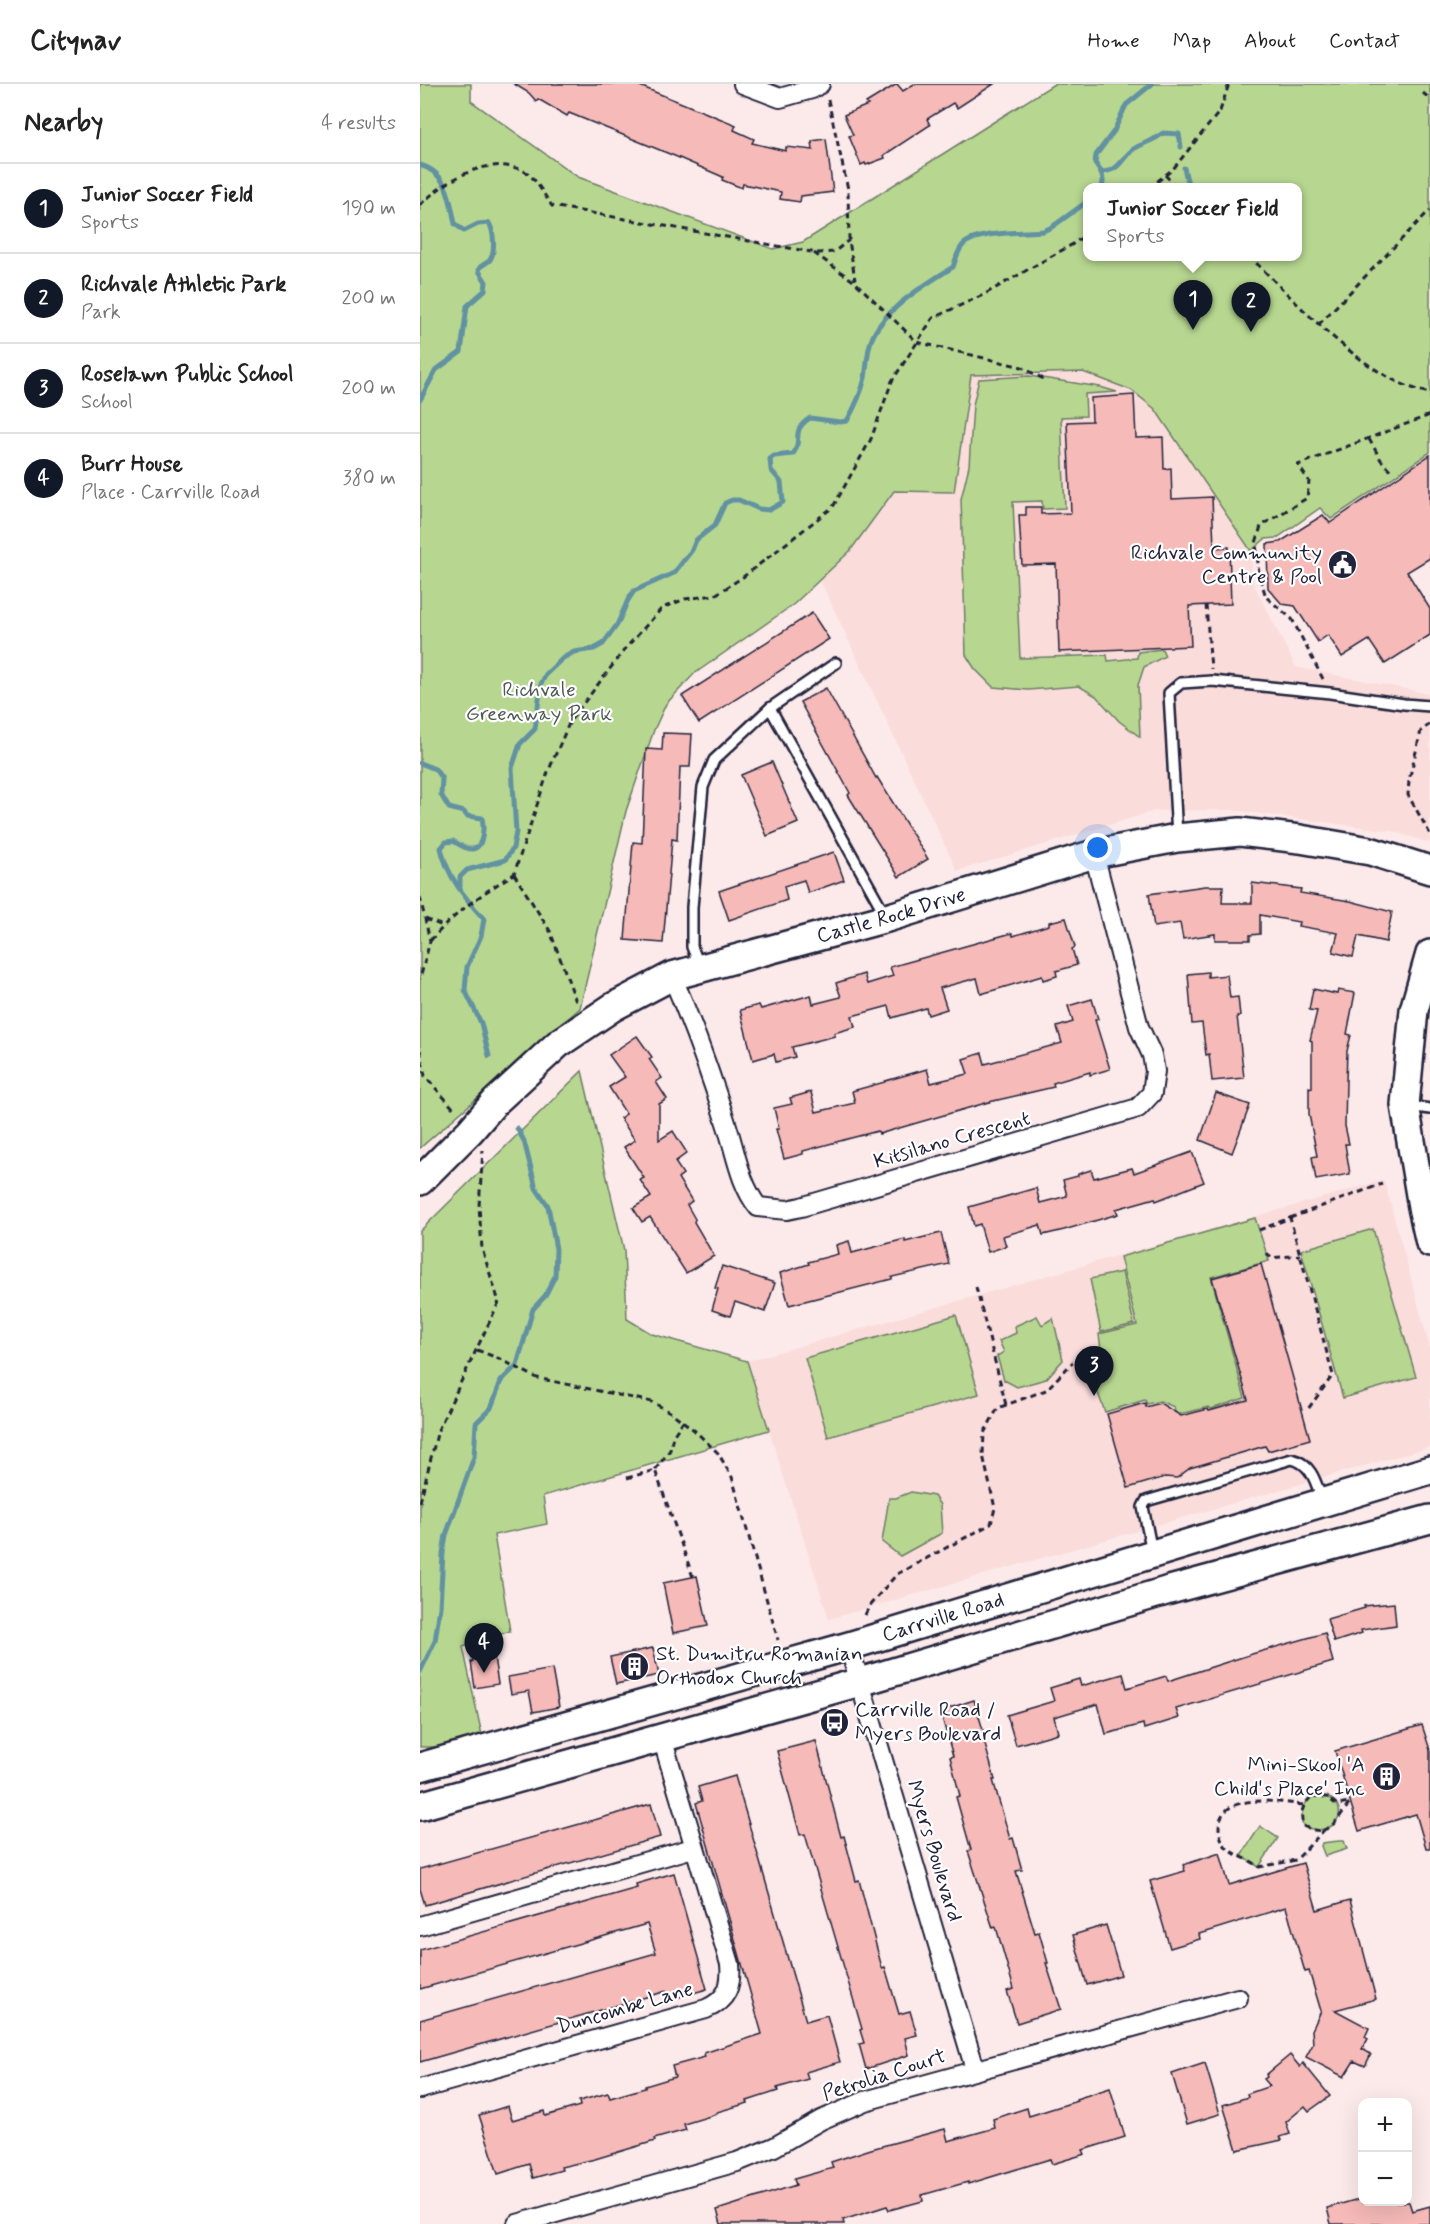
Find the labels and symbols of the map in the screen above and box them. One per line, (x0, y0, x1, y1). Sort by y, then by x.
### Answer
pin: 1 (1174, 280, 1212, 330)
pin: 2 (1232, 282, 1270, 332)
place label: Richvale Community Centre & Pool (1131, 539, 1322, 591)
public building icon: Richvale Community Centre & Pool (1327, 549, 1359, 581)
park label: Richvale Greenway Park (466, 676, 612, 728)
your location (1083, 833, 1112, 862)
street label: Castle Rock Drive (814, 880, 969, 950)
street label: Kitsilano Crescent (871, 1104, 1034, 1176)
pin: 3 (1074, 1346, 1114, 1396)
street label: Carrville Road (879, 1586, 1007, 1649)
pin: 4 (464, 1624, 504, 1673)
place label: St. Dumitru Romanian Orthodox Church (656, 1640, 863, 1692)
building icon: St. Dumitru Romanian Orthodox Church (619, 1650, 651, 1682)
place label: Carrville Road / Myers Boulevard (855, 1696, 1001, 1748)
bus stop icon: Carrville Road / Myers Boulevard (818, 1706, 850, 1738)
place label: Mini-Skool 'A Child's Place' Inc (1214, 1751, 1365, 1803)
building icon: Mini-Skool 'A Child's Place' Inc (1370, 1761, 1402, 1793)
street label: Myers Boulevard (899, 1777, 969, 1925)
street label: Duncombe Lane (554, 1975, 696, 2041)
street label: Petrolia Court (819, 2042, 949, 2108)

